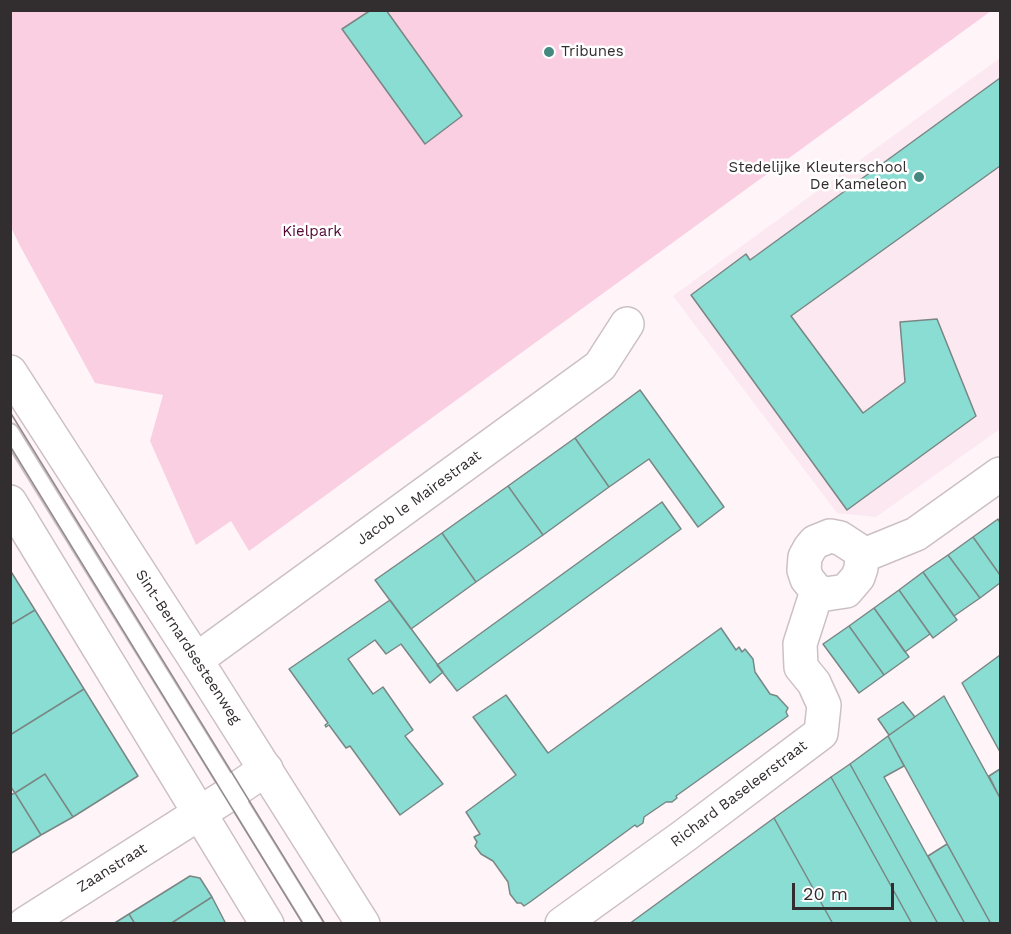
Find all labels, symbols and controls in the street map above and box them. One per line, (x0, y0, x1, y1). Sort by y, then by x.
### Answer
place label: Tribunes (561, 43, 624, 61)
marker: Tribunes (542, 45, 556, 59)
place label: Stedelijke Kleuterschool De Kameleon (729, 159, 907, 194)
marker: Stedelijke Kleuterschool De Kameleon (912, 170, 926, 184)
park label: Kielpark (282, 223, 342, 241)
street label: Jacob le Mairestraat (353, 447, 485, 549)
street label: Sint-Bernardsesteenweg (131, 567, 245, 727)
street label: Richard Baseleerstraat (667, 737, 811, 851)
street label: Zaanstraat (74, 839, 150, 897)
scale bar (795, 871, 897, 909)
text: 20 m (803, 883, 848, 904)

